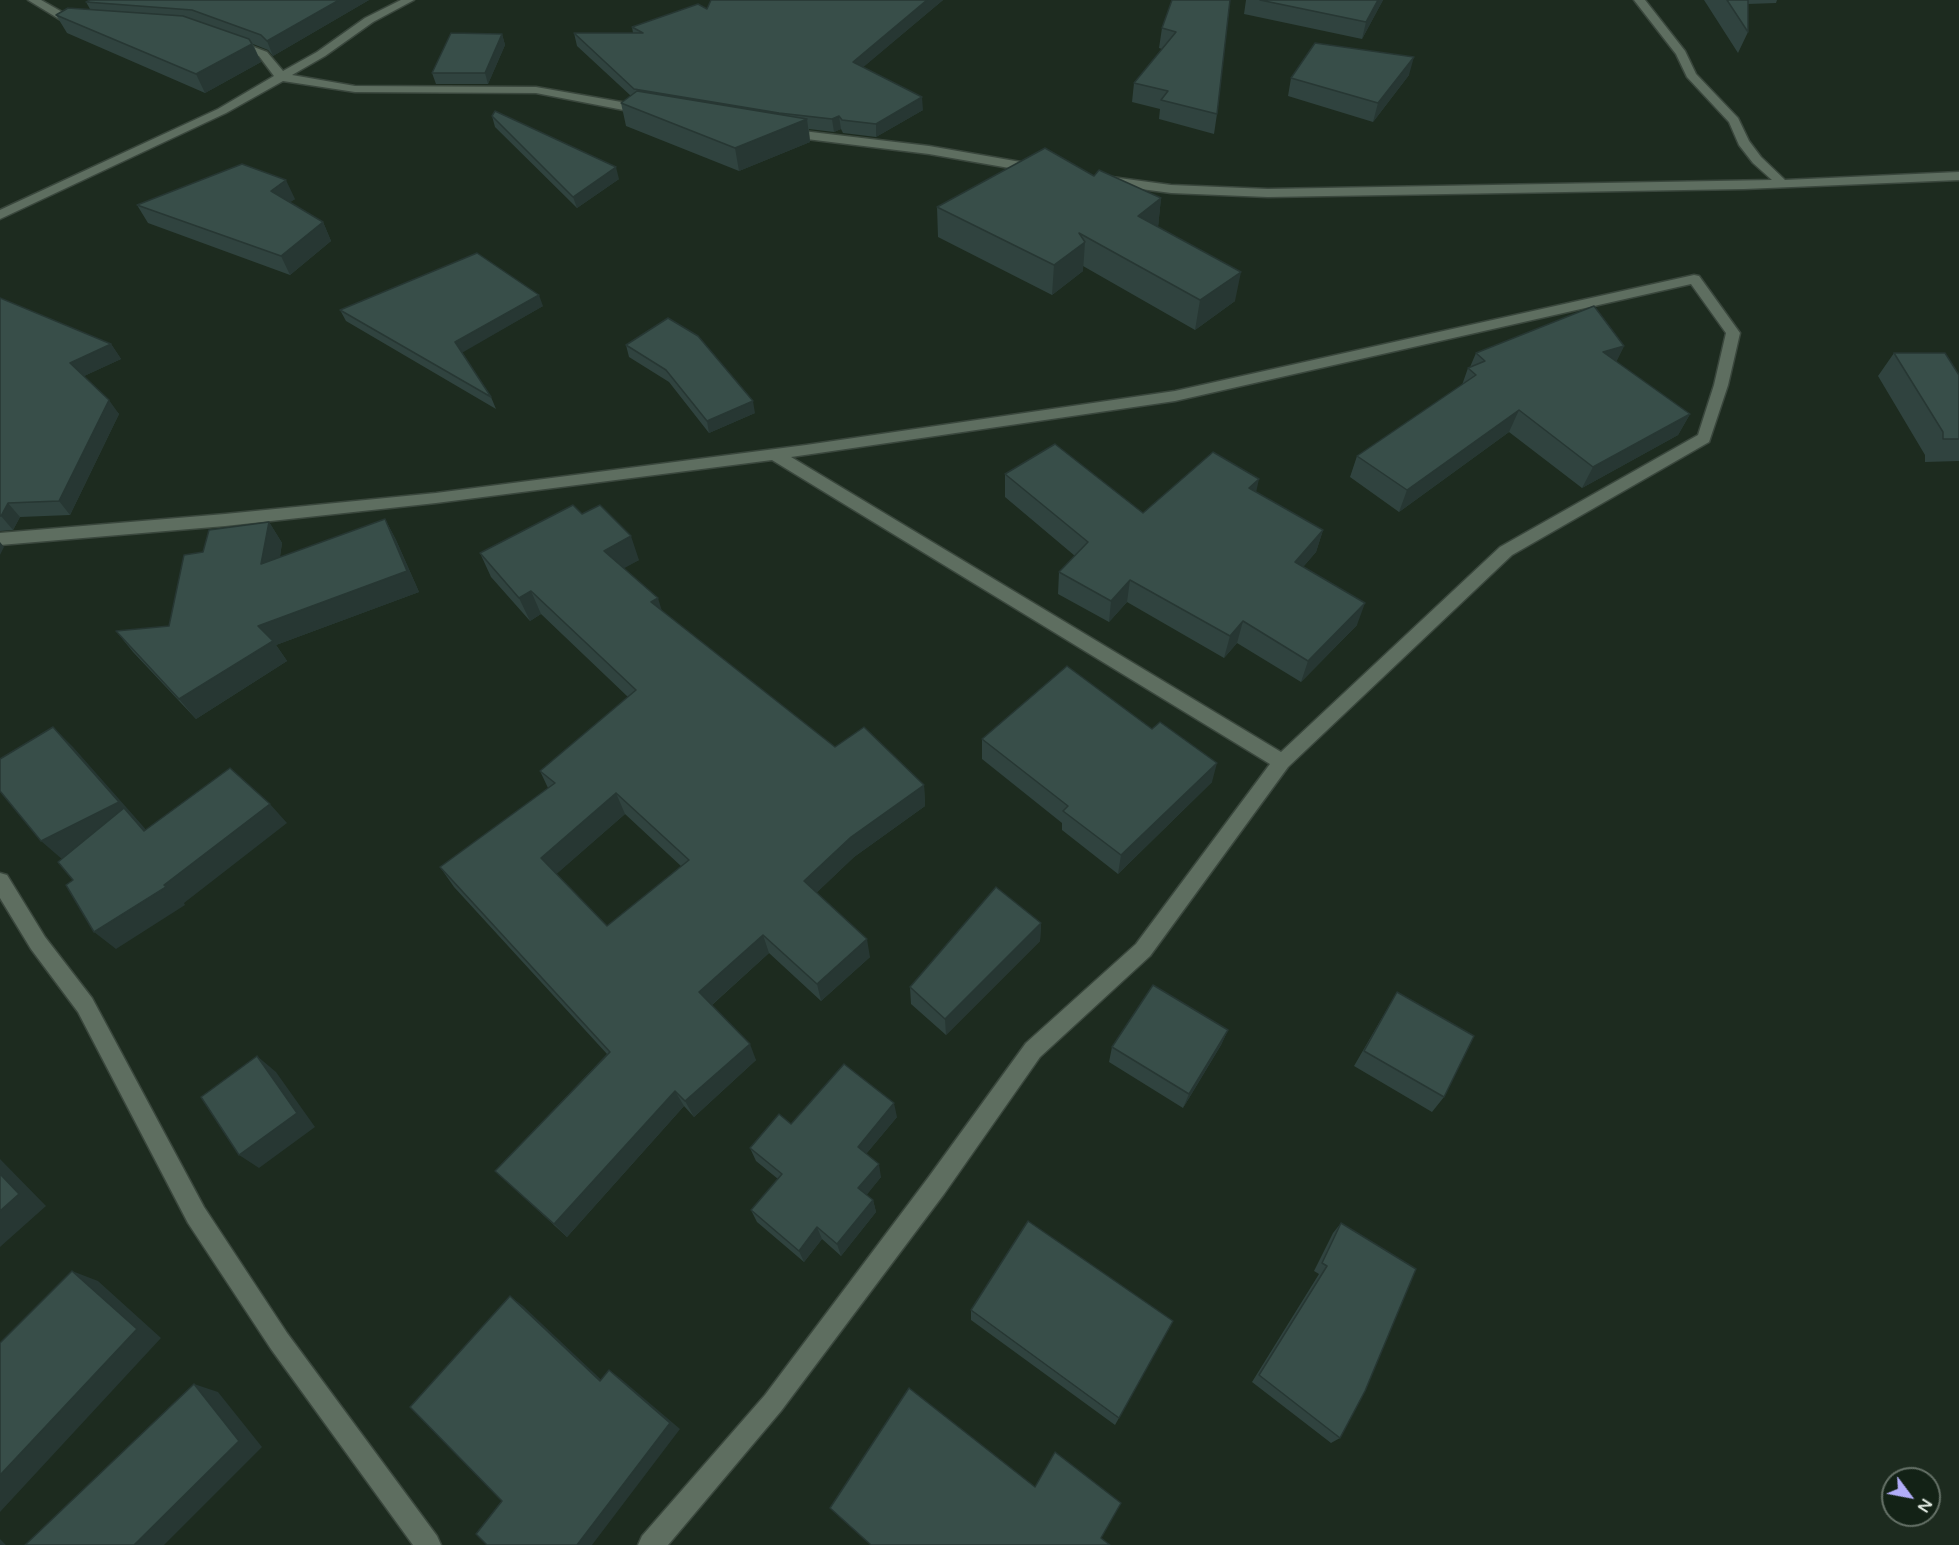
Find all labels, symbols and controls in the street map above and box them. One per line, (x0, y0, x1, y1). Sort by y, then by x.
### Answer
north arrow (1881, 1467, 1941, 1527)
text: N (1913, 1495, 1936, 1516)

